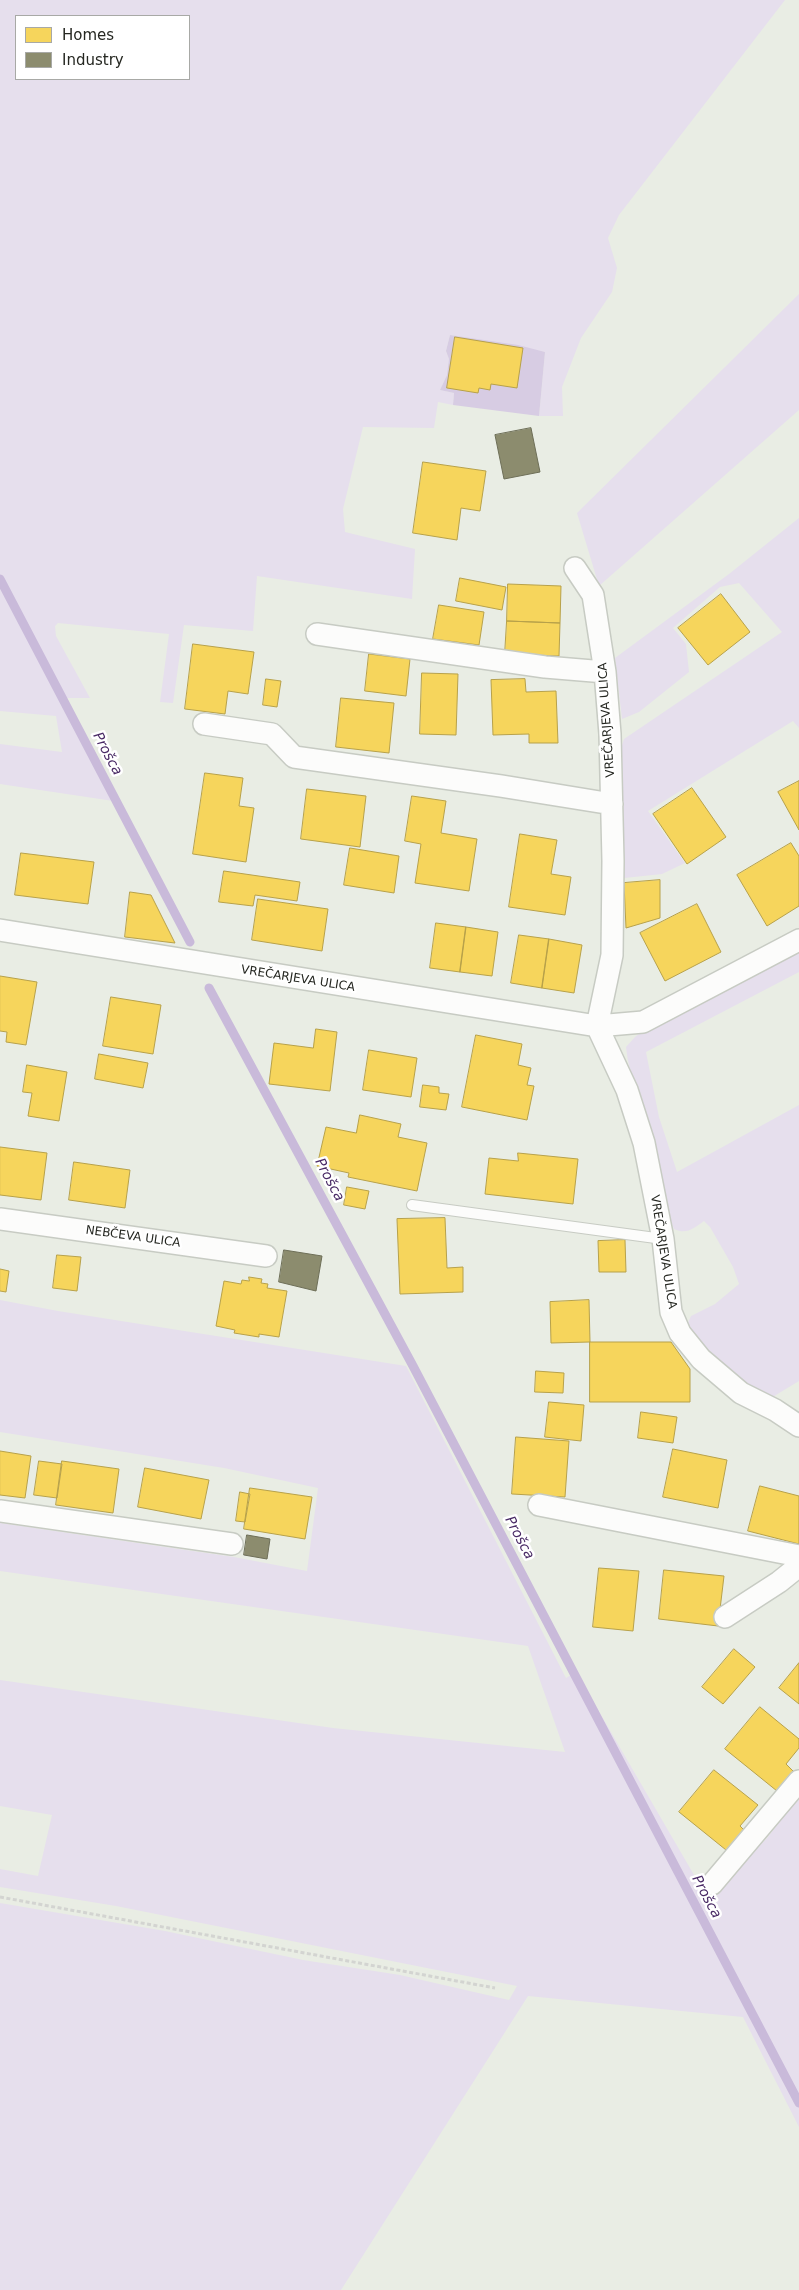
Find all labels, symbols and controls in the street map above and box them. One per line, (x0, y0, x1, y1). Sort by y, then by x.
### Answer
legend (15, 15, 190, 80)
text: Homes (62, 26, 114, 44)
text: Industry (62, 51, 124, 69)
street label: VREČARJEVA ULICA (596, 662, 618, 778)
water label: Prošca (89, 730, 125, 778)
street label: VREČARJEVA ULICA (240, 963, 356, 995)
water label: Prošca (311, 1156, 347, 1204)
street label: VREČARJEVA ULICA (647, 1194, 679, 1310)
street label: NEBČEVA ULICA (85, 1223, 181, 1251)
water label: Prošca (501, 1514, 537, 1562)
water label: Prošca (688, 1873, 724, 1921)

